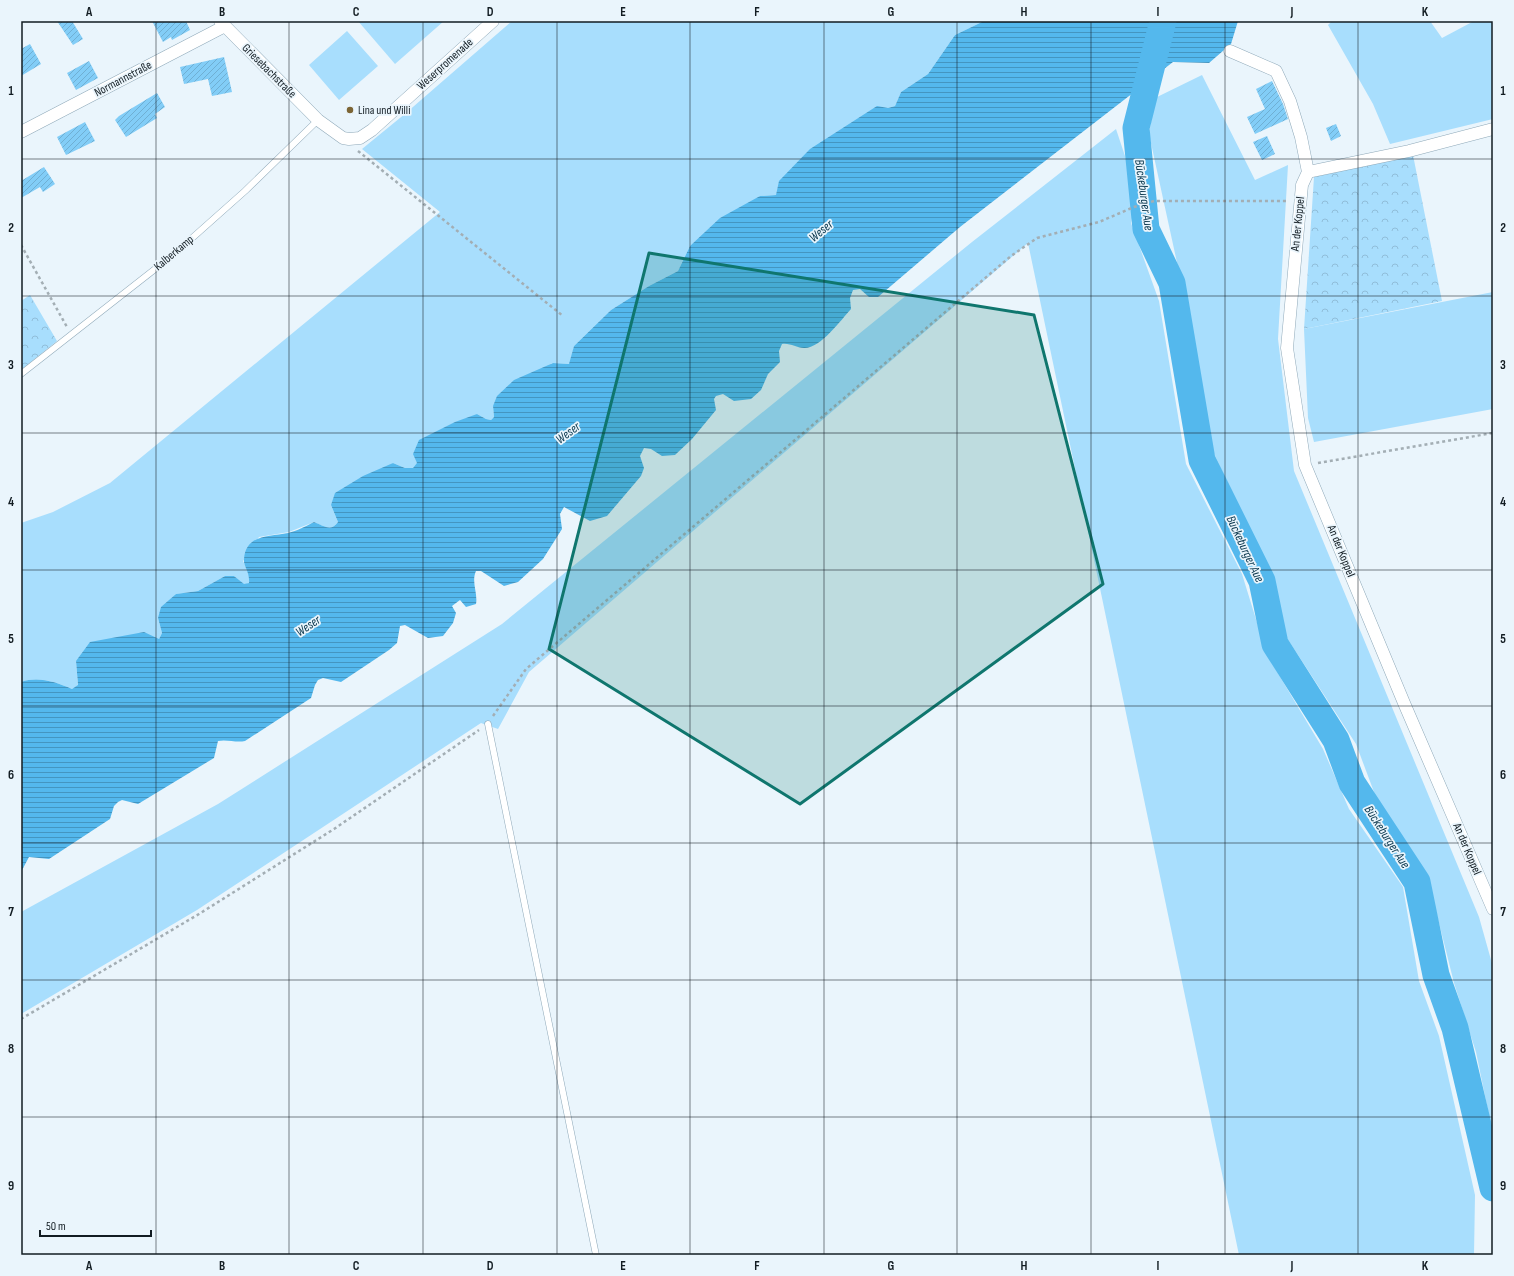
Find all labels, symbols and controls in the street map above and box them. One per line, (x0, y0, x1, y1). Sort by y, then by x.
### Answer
text: A (85, 4, 93, 20)
text: B (219, 4, 225, 20)
text: C (353, 4, 360, 20)
text: D (487, 4, 494, 20)
text: E (620, 4, 626, 20)
text: F (754, 4, 760, 20)
text: G (888, 4, 895, 20)
text: H (1021, 4, 1028, 20)
text: I (1157, 4, 1160, 20)
text: J (1290, 4, 1294, 20)
text: K (1422, 4, 1429, 20)
street label: Weserpromenade (414, 35, 476, 93)
street label: Griesebachstraße (239, 41, 299, 101)
street label: Normannstraße (92, 58, 154, 100)
text: 1 (8, 83, 14, 99)
text: 1 (1500, 83, 1506, 99)
place label: Lina und Willi (358, 103, 410, 118)
marker: Lina und Willi (345, 105, 355, 115)
water label: Bückeburger Aue (1131, 158, 1157, 232)
street label: An der Koppel (1288, 196, 1308, 253)
water label: Weser (806, 216, 837, 246)
text: 2 (8, 220, 14, 236)
text: 2 (1500, 220, 1506, 236)
street label: Kalberkamp (151, 232, 197, 274)
text: 3 (8, 357, 14, 373)
text: 3 (1500, 357, 1506, 373)
water label: Weser (553, 418, 584, 447)
text: 4 (8, 494, 14, 510)
text: 4 (1500, 494, 1506, 510)
water label: Bückeburger Aue (1223, 513, 1267, 585)
street label: An der Koppel (1323, 522, 1358, 579)
water label: Weser (293, 611, 325, 640)
text: 5 (8, 631, 14, 647)
text: 5 (1500, 631, 1506, 647)
text: 6 (8, 767, 14, 783)
text: 6 (1500, 767, 1506, 783)
water label: Bückeburger Aue (1361, 803, 1413, 871)
street label: An der Koppel (1449, 820, 1485, 877)
text: 7 (8, 904, 14, 920)
text: 7 (1500, 904, 1506, 920)
text: 8 (8, 1041, 14, 1057)
text: 8 (1500, 1041, 1506, 1057)
text: 9 (8, 1178, 14, 1194)
text: 9 (1500, 1178, 1506, 1194)
scale bar (40, 1212, 151, 1238)
text: 50 m (46, 1219, 66, 1234)
text: A (85, 1258, 93, 1274)
text: B (219, 1258, 225, 1274)
text: C (353, 1258, 360, 1274)
text: D (487, 1258, 494, 1274)
text: E (620, 1258, 626, 1274)
text: F (754, 1258, 760, 1274)
text: G (888, 1258, 895, 1274)
text: H (1021, 1258, 1028, 1274)
text: I (1157, 1258, 1160, 1274)
text: J (1290, 1258, 1294, 1274)
text: K (1422, 1258, 1429, 1274)

